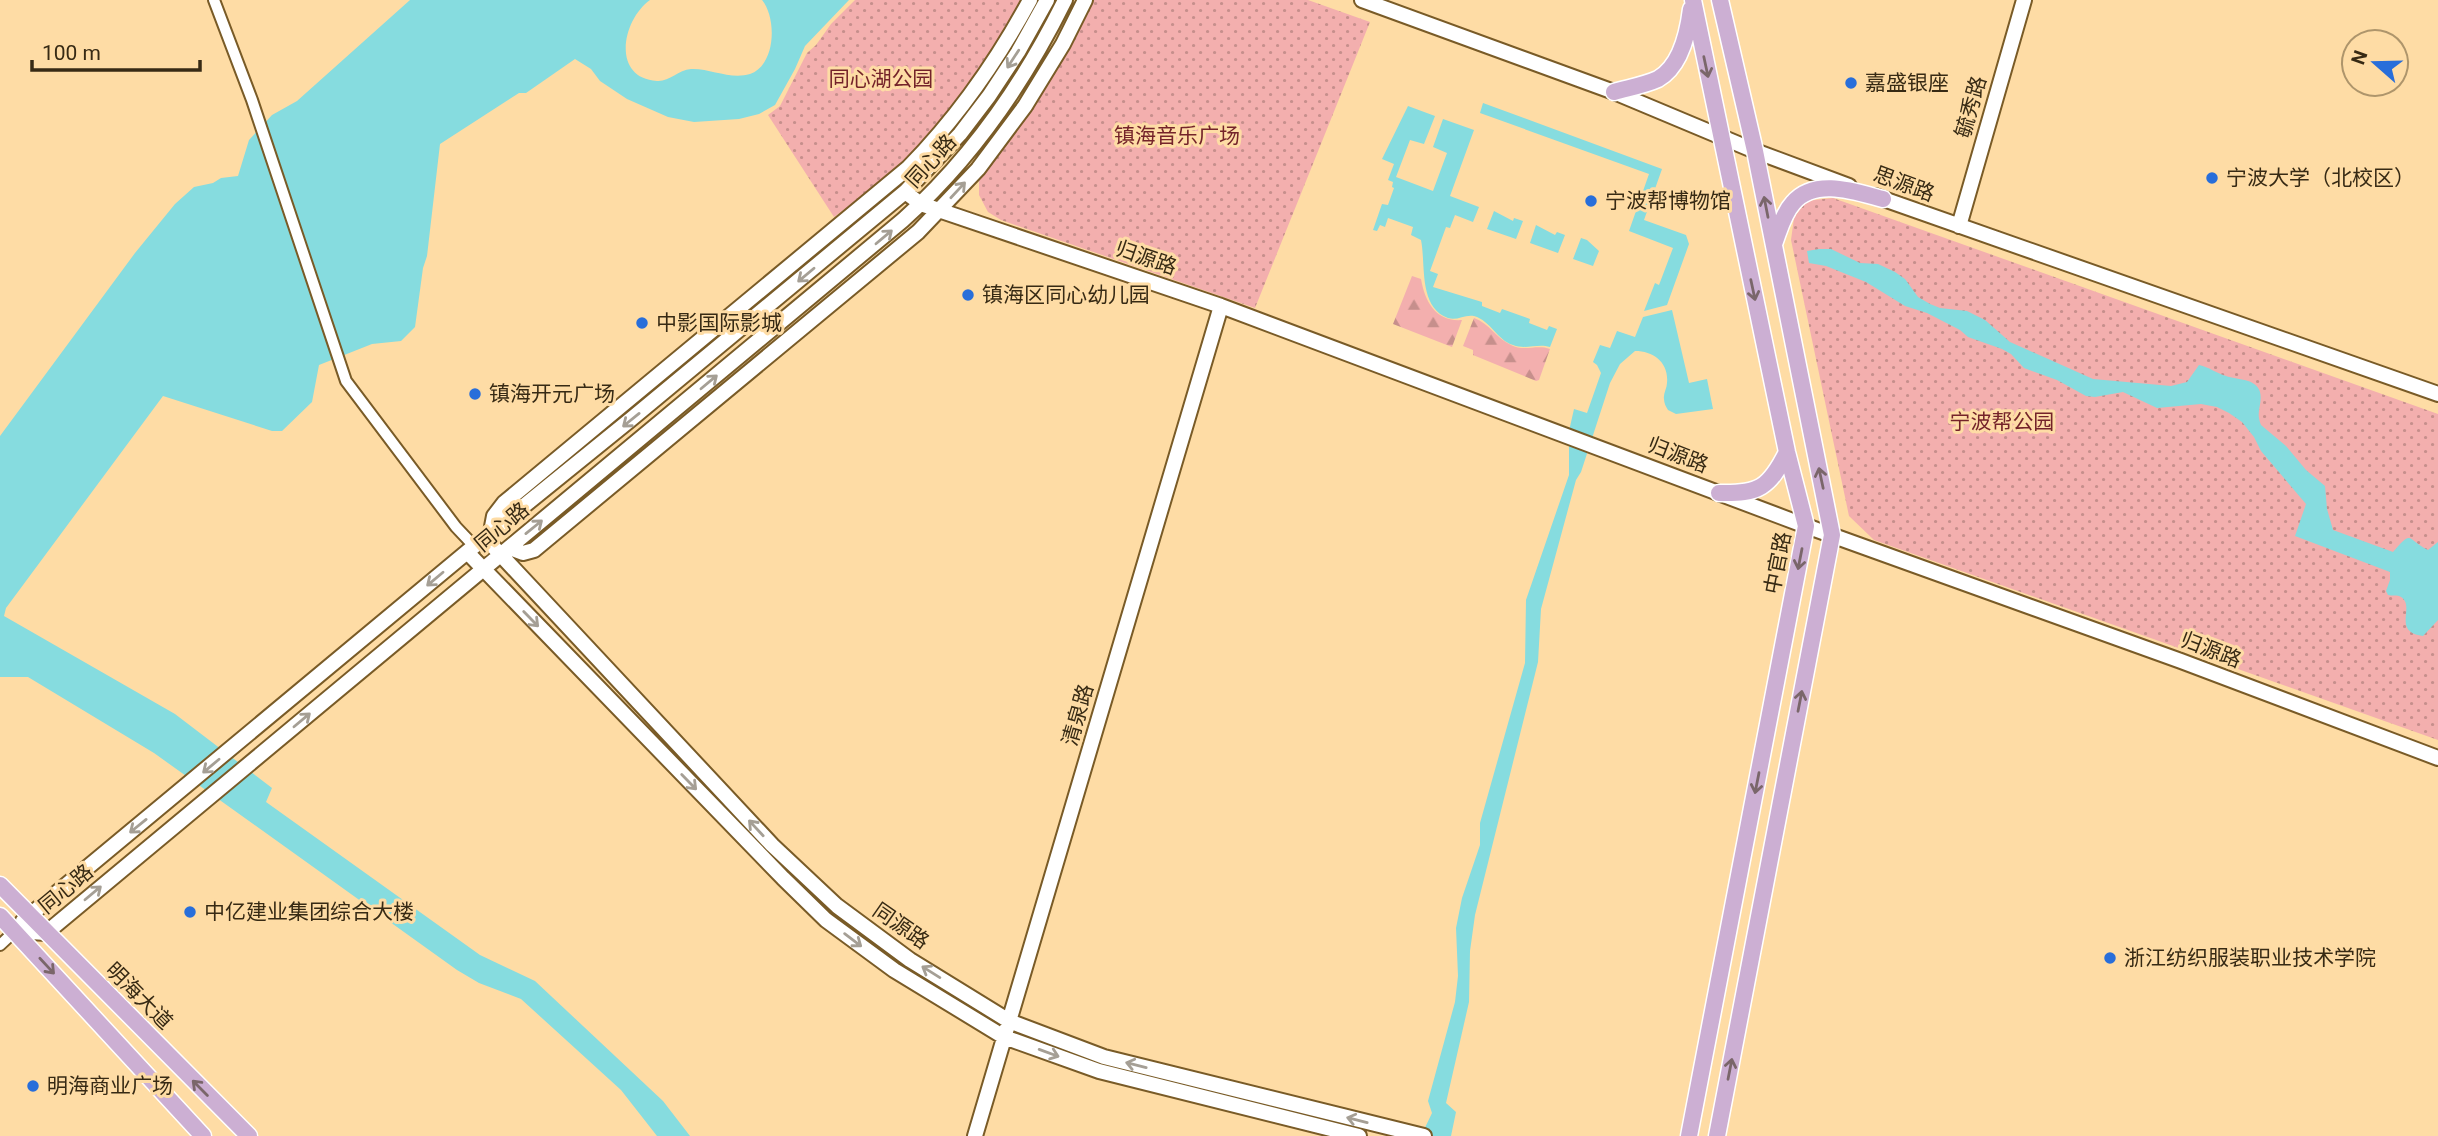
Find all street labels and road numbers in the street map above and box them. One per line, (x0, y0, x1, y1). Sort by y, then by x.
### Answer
street label: 毓秀路 (1951, 73, 1991, 141)
street label: 同心路 (901, 130, 961, 192)
street label: 思源路 (1870, 162, 1938, 206)
street label: 归源路 (1112, 236, 1180, 280)
street label: 归源路 (1644, 433, 1712, 477)
street label: 同心路 (470, 498, 534, 556)
street label: 中官路 (1760, 530, 1796, 596)
street label: 归源路 (2177, 628, 2245, 672)
street label: 清泉路 (1058, 681, 1098, 749)
street label: 同心路 (34, 860, 98, 918)
street label: 同源路 (868, 898, 934, 954)
street label: 明海大道 (101, 958, 177, 1034)

